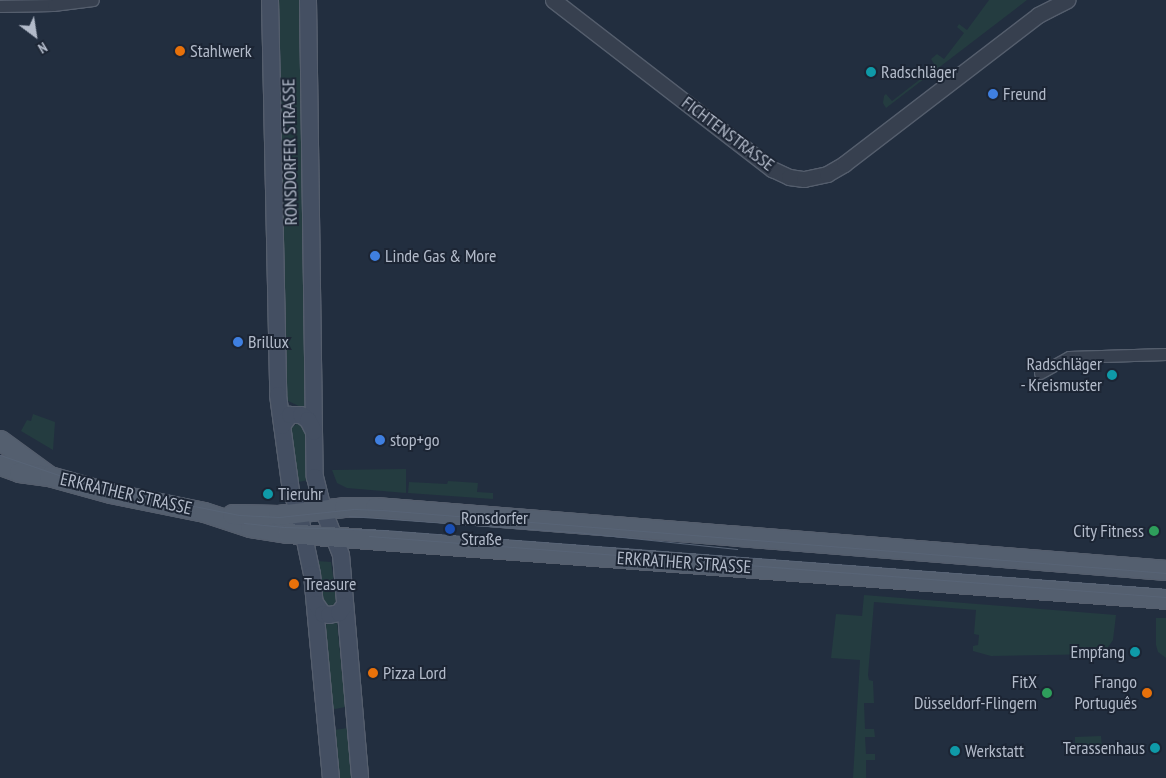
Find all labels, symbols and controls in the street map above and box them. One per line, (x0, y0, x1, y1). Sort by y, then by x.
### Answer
north arrow (10, 10, 60, 60)
text: N (35, 38, 51, 58)
place label: Stahlwerk (190, 40, 252, 62)
marker: Stahlwerk (174, 45, 186, 57)
place label: Radschläger (881, 61, 957, 83)
marker: Radschläger (865, 66, 877, 78)
street label: RONSDORFER STRASSE (278, 79, 302, 225)
place label: Freund (1003, 83, 1046, 105)
marker: Freund (987, 88, 999, 100)
street label: FICHTENSTRASSE (677, 92, 779, 176)
place label: Linde Gas & More (385, 245, 497, 267)
marker: Linde Gas & More (369, 250, 381, 262)
place label: Brillux (248, 331, 289, 353)
marker: Brillux (232, 336, 244, 348)
place label: Radschläger - Kreismuster (1019, 354, 1102, 396)
marker: Radschläger - Kreismuster (1106, 369, 1118, 381)
place label: stop+go (390, 429, 440, 451)
marker: stop+go (374, 434, 386, 446)
street label: ERKRATHER STRASSE (58, 468, 194, 520)
place label: Tieruhr (278, 483, 323, 505)
marker: Tieruhr (262, 488, 274, 500)
place label: Ronsdorfer Straße (461, 508, 528, 550)
place label: City Fitness (1073, 520, 1144, 542)
marker: Ronsdorfer Straße (443, 522, 457, 536)
marker: City Fitness (1148, 525, 1160, 537)
street label: ERKRATHER STRASSE (616, 548, 752, 578)
place label: Treasure (304, 573, 356, 595)
marker: Treasure (288, 578, 300, 590)
place label: Empfang (1070, 641, 1125, 663)
marker: Empfang (1129, 646, 1141, 658)
place label: Pizza Lord (383, 662, 446, 684)
marker: Pizza Lord (367, 667, 379, 679)
place label: FitX Düsseldorf-Flingern (914, 672, 1037, 714)
place label: Frango Português (1074, 672, 1137, 714)
marker: FitX Düsseldorf-Flingern (1041, 687, 1053, 699)
marker: Frango Português (1141, 687, 1153, 699)
place label: Terassenhaus (1063, 737, 1145, 759)
place label: Werkstatt (965, 740, 1024, 762)
marker: Terassenhaus (1149, 742, 1161, 754)
marker: Werkstatt (949, 745, 961, 757)

